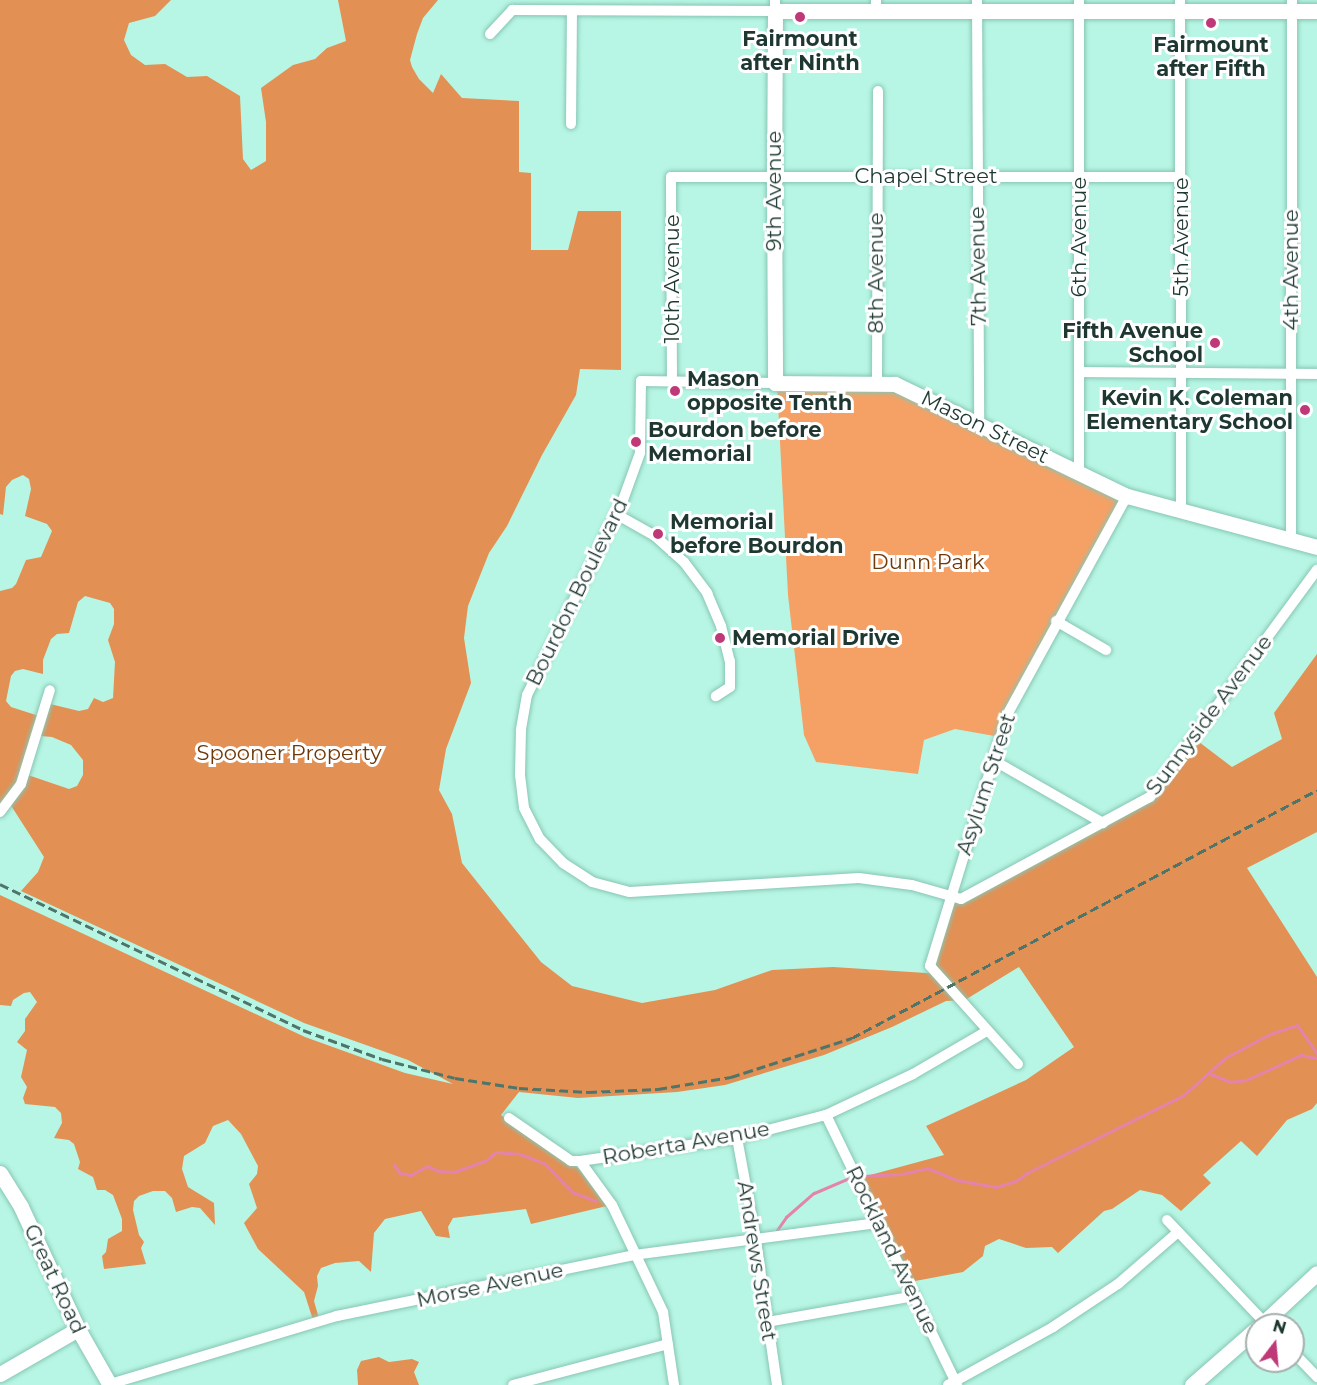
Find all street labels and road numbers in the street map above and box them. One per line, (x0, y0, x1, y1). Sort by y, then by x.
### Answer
street label: 9th Avenue (761, 131, 787, 251)
street label: Chapel Street (854, 163, 998, 189)
street label: 6th Avenue (1066, 177, 1092, 297)
street label: 5th Avenue (1168, 177, 1194, 297)
street label: 7th Avenue (964, 206, 992, 326)
street label: 4th Avenue (1278, 209, 1304, 331)
street label: 8th Avenue (863, 213, 889, 333)
street label: 10th Avenue (659, 214, 685, 344)
street label: Mason Street (917, 385, 1053, 469)
street label: Bourdon Boulevard (521, 494, 633, 690)
street label: Sunnyside Avenue (1141, 630, 1277, 800)
street label: Asylum Street (951, 710, 1021, 858)
street label: Roberta Avenue (600, 1116, 772, 1170)
street label: Rockland Avenue (840, 1162, 944, 1338)
street label: Andrews Street (732, 1179, 782, 1343)
street label: Great Road (19, 1220, 91, 1338)
street label: Morse Avenue (414, 1257, 566, 1313)

